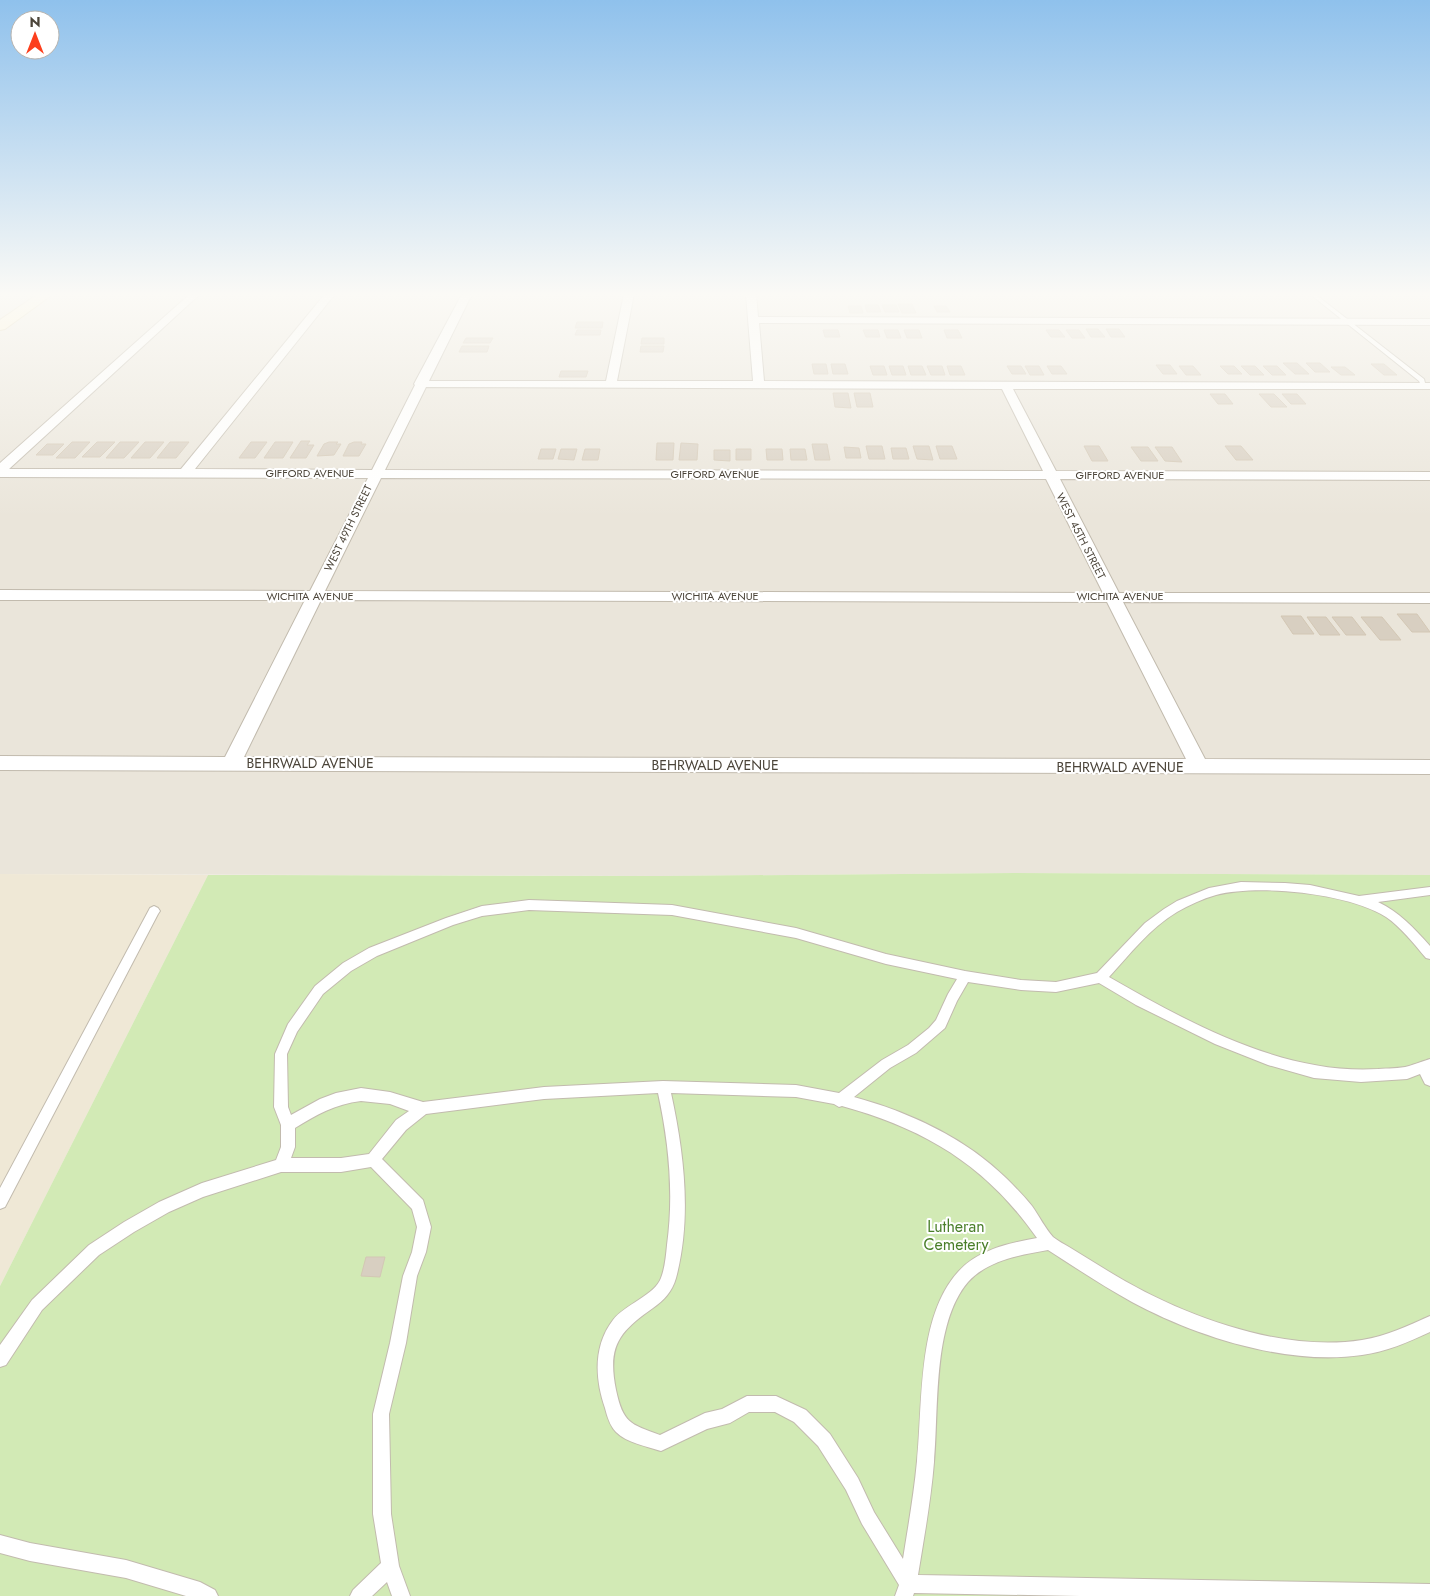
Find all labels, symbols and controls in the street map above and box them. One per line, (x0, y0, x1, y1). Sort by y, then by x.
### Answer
north arrow (10, 10, 60, 60)
text: N (29, 12, 41, 32)
street label: GIFFORD AVENUE (266, 465, 354, 481)
street label: GIFFORD AVENUE (671, 466, 759, 482)
street label: GIFFORD AVENUE (1076, 467, 1164, 483)
street label: WEST 49TH STREET (320, 482, 376, 574)
street label: WEST 45TH STREET (1052, 490, 1110, 582)
street label: WICHITA AVENUE (266, 588, 354, 604)
street label: WICHITA AVENUE (671, 588, 759, 604)
street label: WICHITA AVENUE (1076, 588, 1164, 604)
street label: BEHRWALD AVENUE (246, 753, 374, 773)
street label: BEHRWALD AVENUE (651, 755, 779, 775)
street label: BEHRWALD AVENUE (1056, 757, 1184, 777)
park label: Lutheran Cemetery (923, 1215, 989, 1256)

